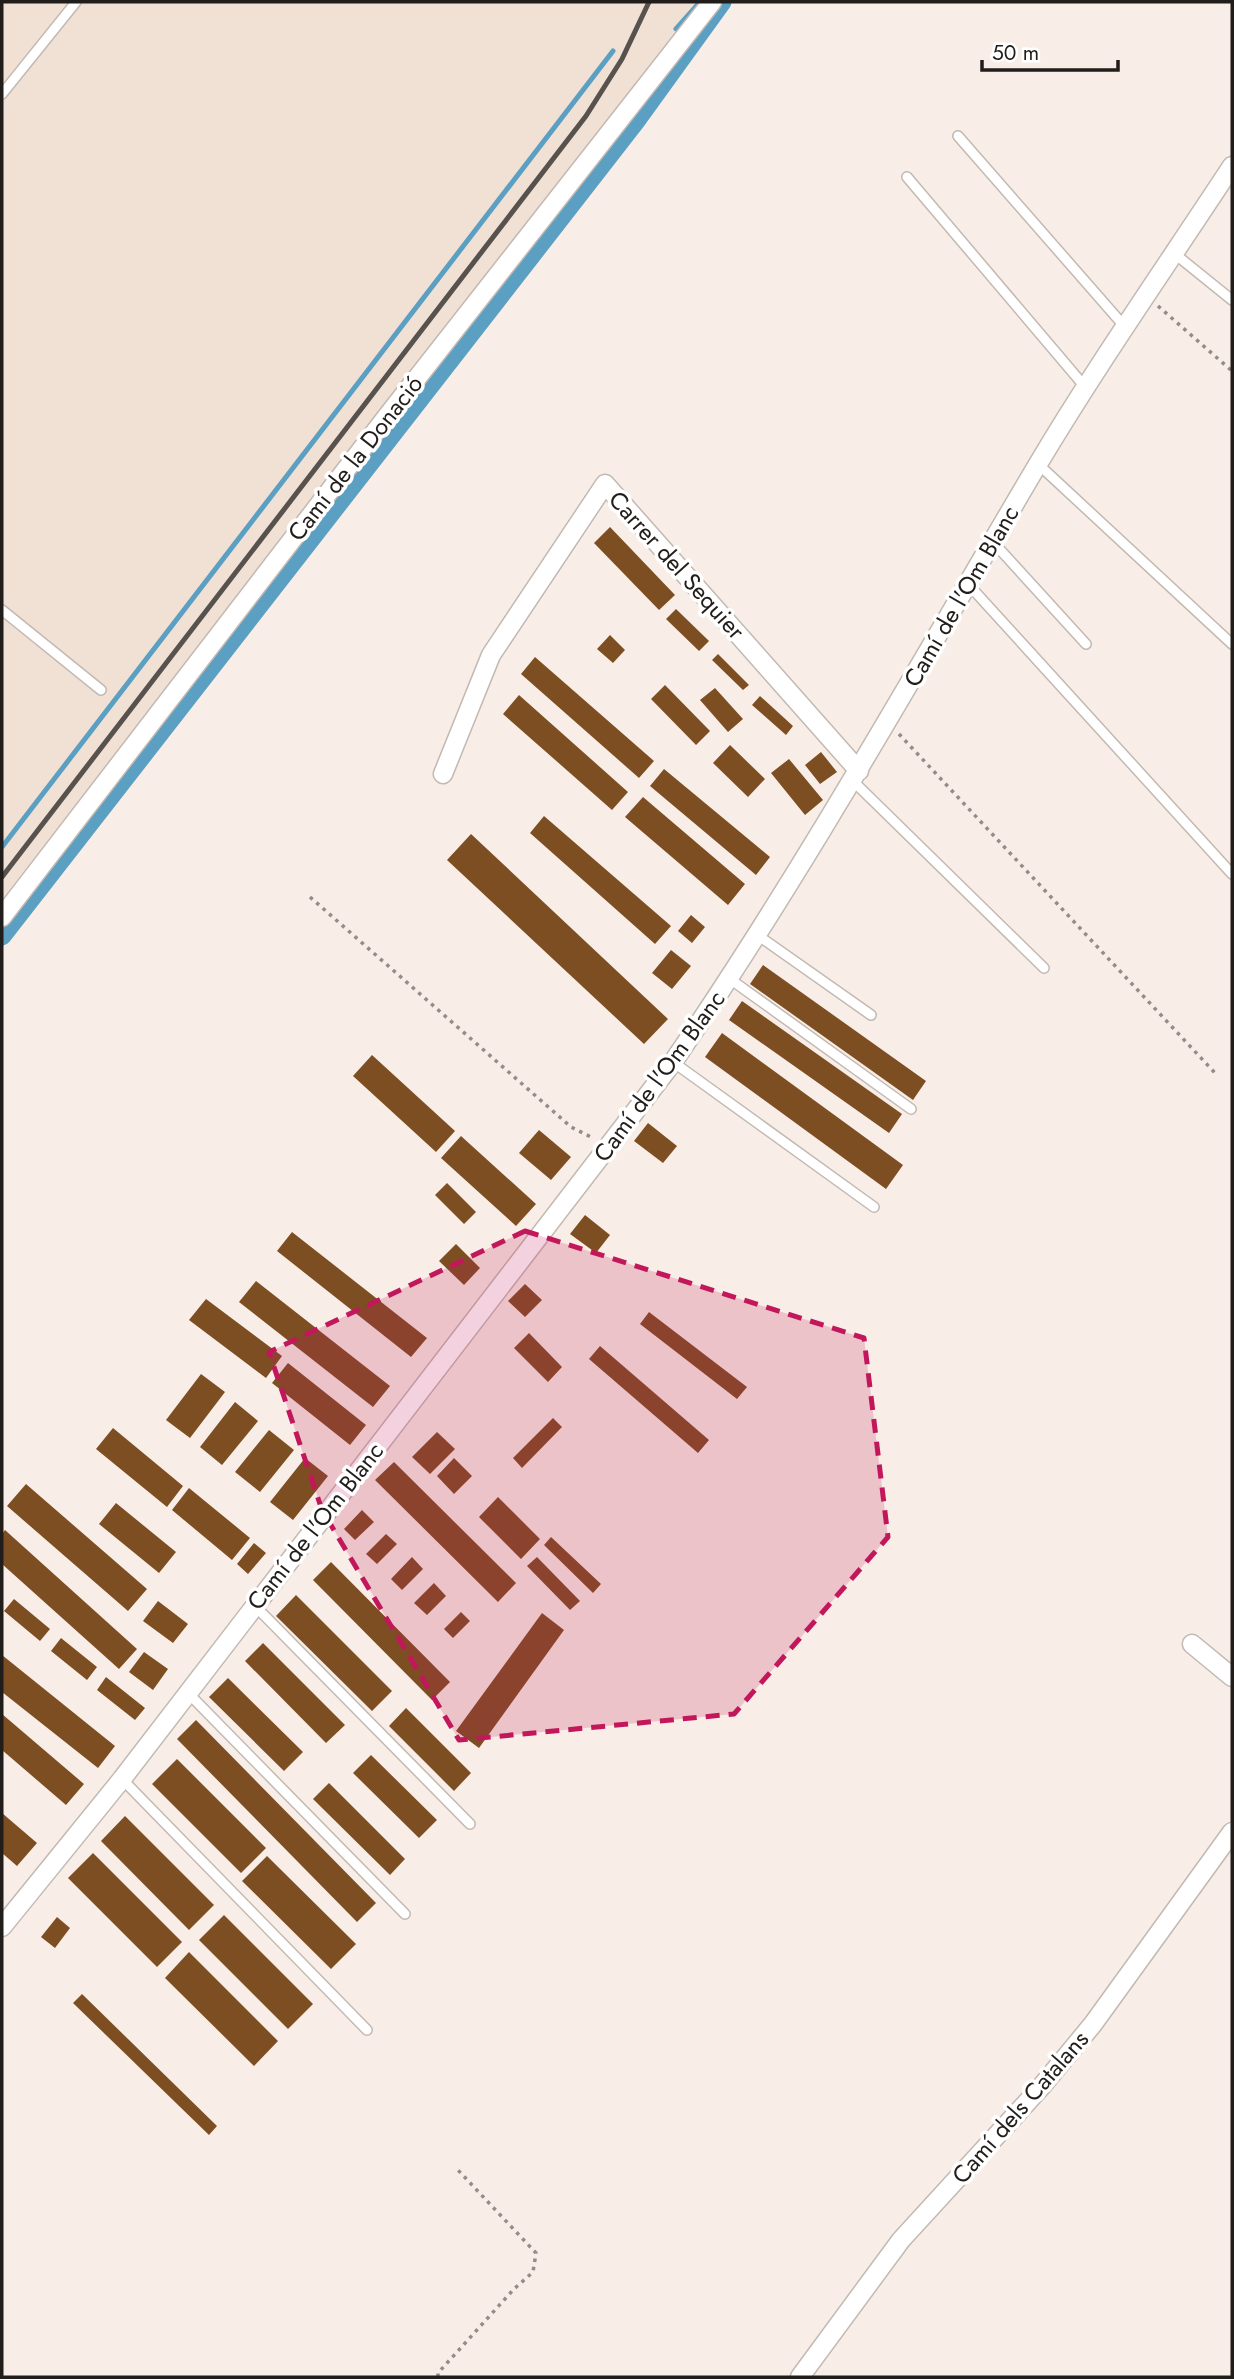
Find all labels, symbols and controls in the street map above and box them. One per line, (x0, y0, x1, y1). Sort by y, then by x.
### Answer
scale bar (982, 28, 1118, 72)
text: 50 m (992, 38, 1039, 68)
street label: Camí de la Donació (279, 368, 431, 548)
street label: Carrer del Sequier (601, 483, 754, 648)
street label: Camí de l'Om Blanc (895, 499, 1027, 693)
street label: Camí de l'Om Blanc (585, 983, 733, 1169)
street label: Camí de l'Om Blanc (238, 1435, 392, 1617)
street label: Camí dels Catalans (943, 2023, 1097, 2191)

